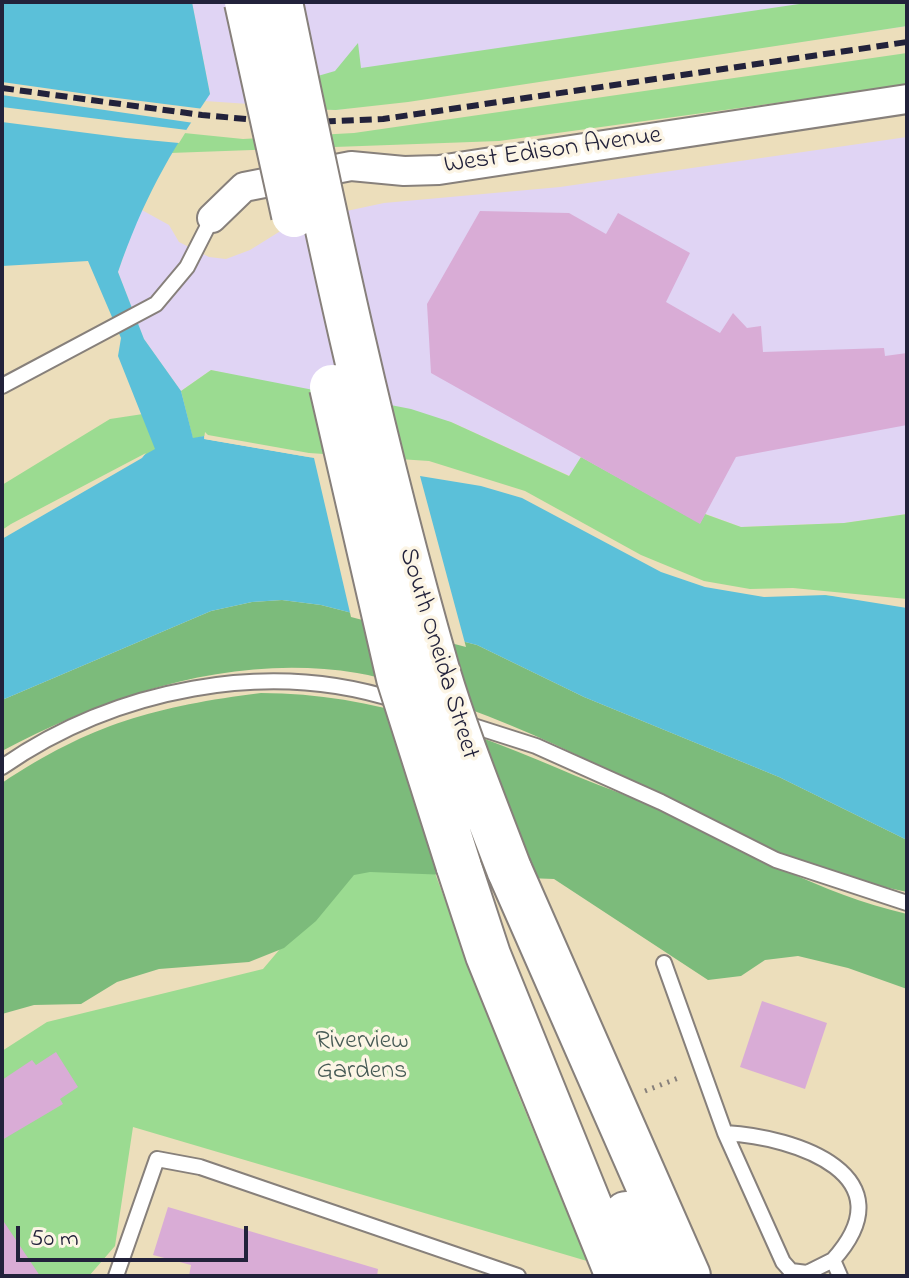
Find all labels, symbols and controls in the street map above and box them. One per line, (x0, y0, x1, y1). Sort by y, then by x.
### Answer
street label: West Edison Avenue (442, 121, 664, 183)
street label: South Oneida Street (390, 544, 484, 764)
park label: Riverview Gardens (315, 1027, 409, 1088)
scale bar (20, 1210, 252, 1260)
text: 50 m (30, 1222, 79, 1257)

